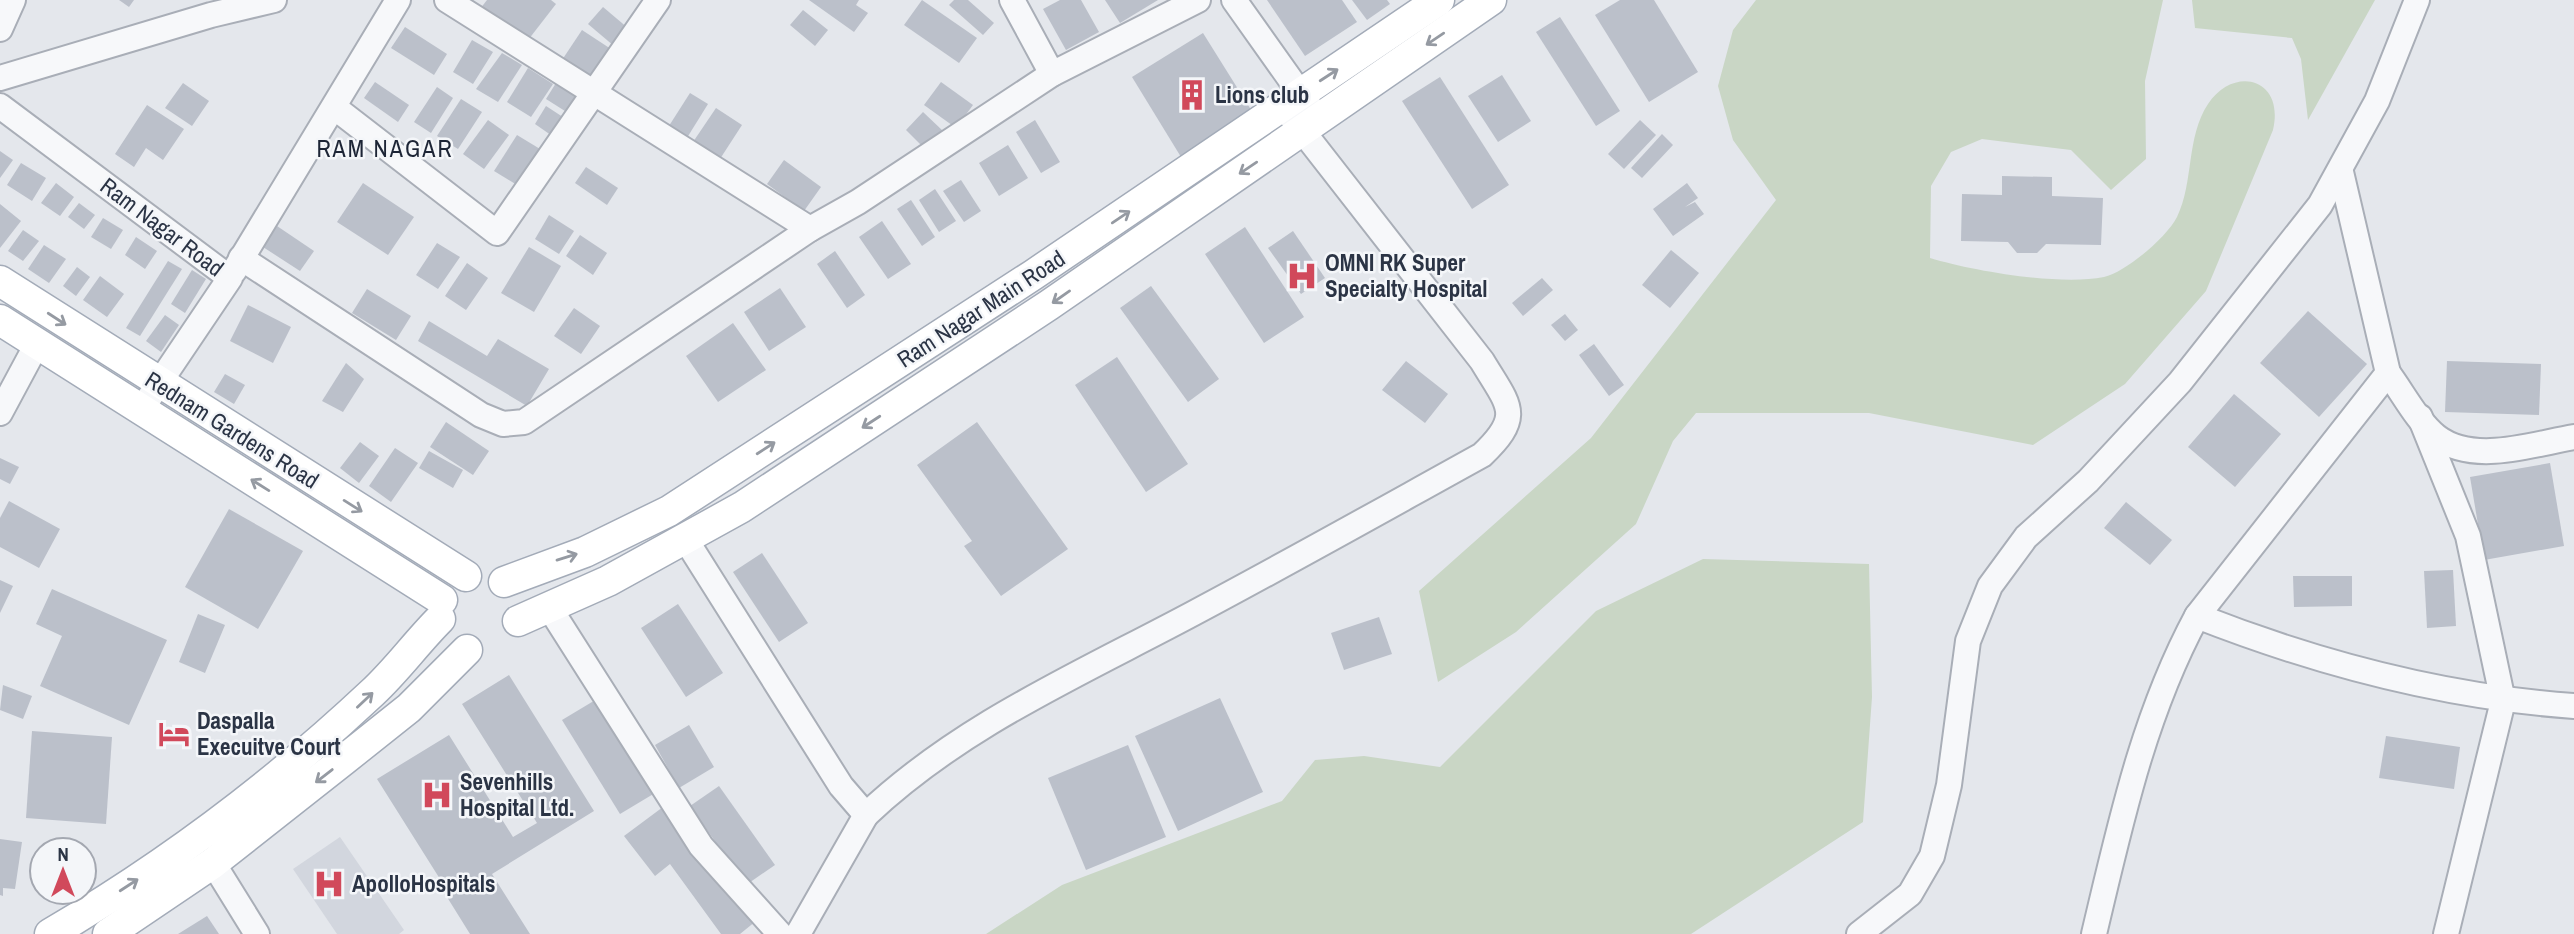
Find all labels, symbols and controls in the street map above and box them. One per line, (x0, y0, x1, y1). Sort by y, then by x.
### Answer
one-way arrow (1426, 32, 1445, 46)
one-way arrow (1318, 67, 1338, 81)
building icon: Lions club (1175, 78, 1209, 112)
place label: Lions club (1215, 79, 1309, 110)
district label: RAM NAGAR (316, 132, 454, 164)
one-way arrow (1239, 160, 1258, 175)
street label: Ram Nagar Road (94, 170, 230, 283)
one-way arrow (1110, 210, 1130, 224)
street label: Ram Nagar Main Road (891, 243, 1070, 374)
place label: OMNI RK Super Specialty Hospital (1325, 247, 1487, 304)
hospital icon: OMNI RK Super Specialty Hospital (1285, 259, 1319, 293)
one-way arrow (1052, 290, 1071, 304)
one-way arrow (47, 312, 67, 326)
street label: Rednam Gardens Road (140, 364, 325, 495)
one-way arrow (861, 415, 881, 429)
one-way arrow (756, 441, 775, 456)
one-way arrow (251, 478, 271, 492)
one-way arrow (342, 500, 362, 514)
one-way arrow (556, 550, 578, 563)
one-way arrow (356, 691, 373, 708)
place label: Daspalla Execuitve Court (197, 705, 341, 762)
hotel icon: Daspalla Execuitve Court (157, 717, 191, 751)
place label: Sevenhills Hospital Ltd. (460, 766, 574, 823)
one-way arrow (315, 768, 334, 783)
hospital icon: Sevenhills Hospital Ltd. (420, 778, 454, 812)
north arrow (28, 836, 98, 906)
text: N (57, 841, 69, 867)
hospital icon: ApolloHospitals (312, 867, 346, 901)
place label: ApolloHospitals (352, 868, 496, 899)
one-way arrow (118, 878, 138, 892)

